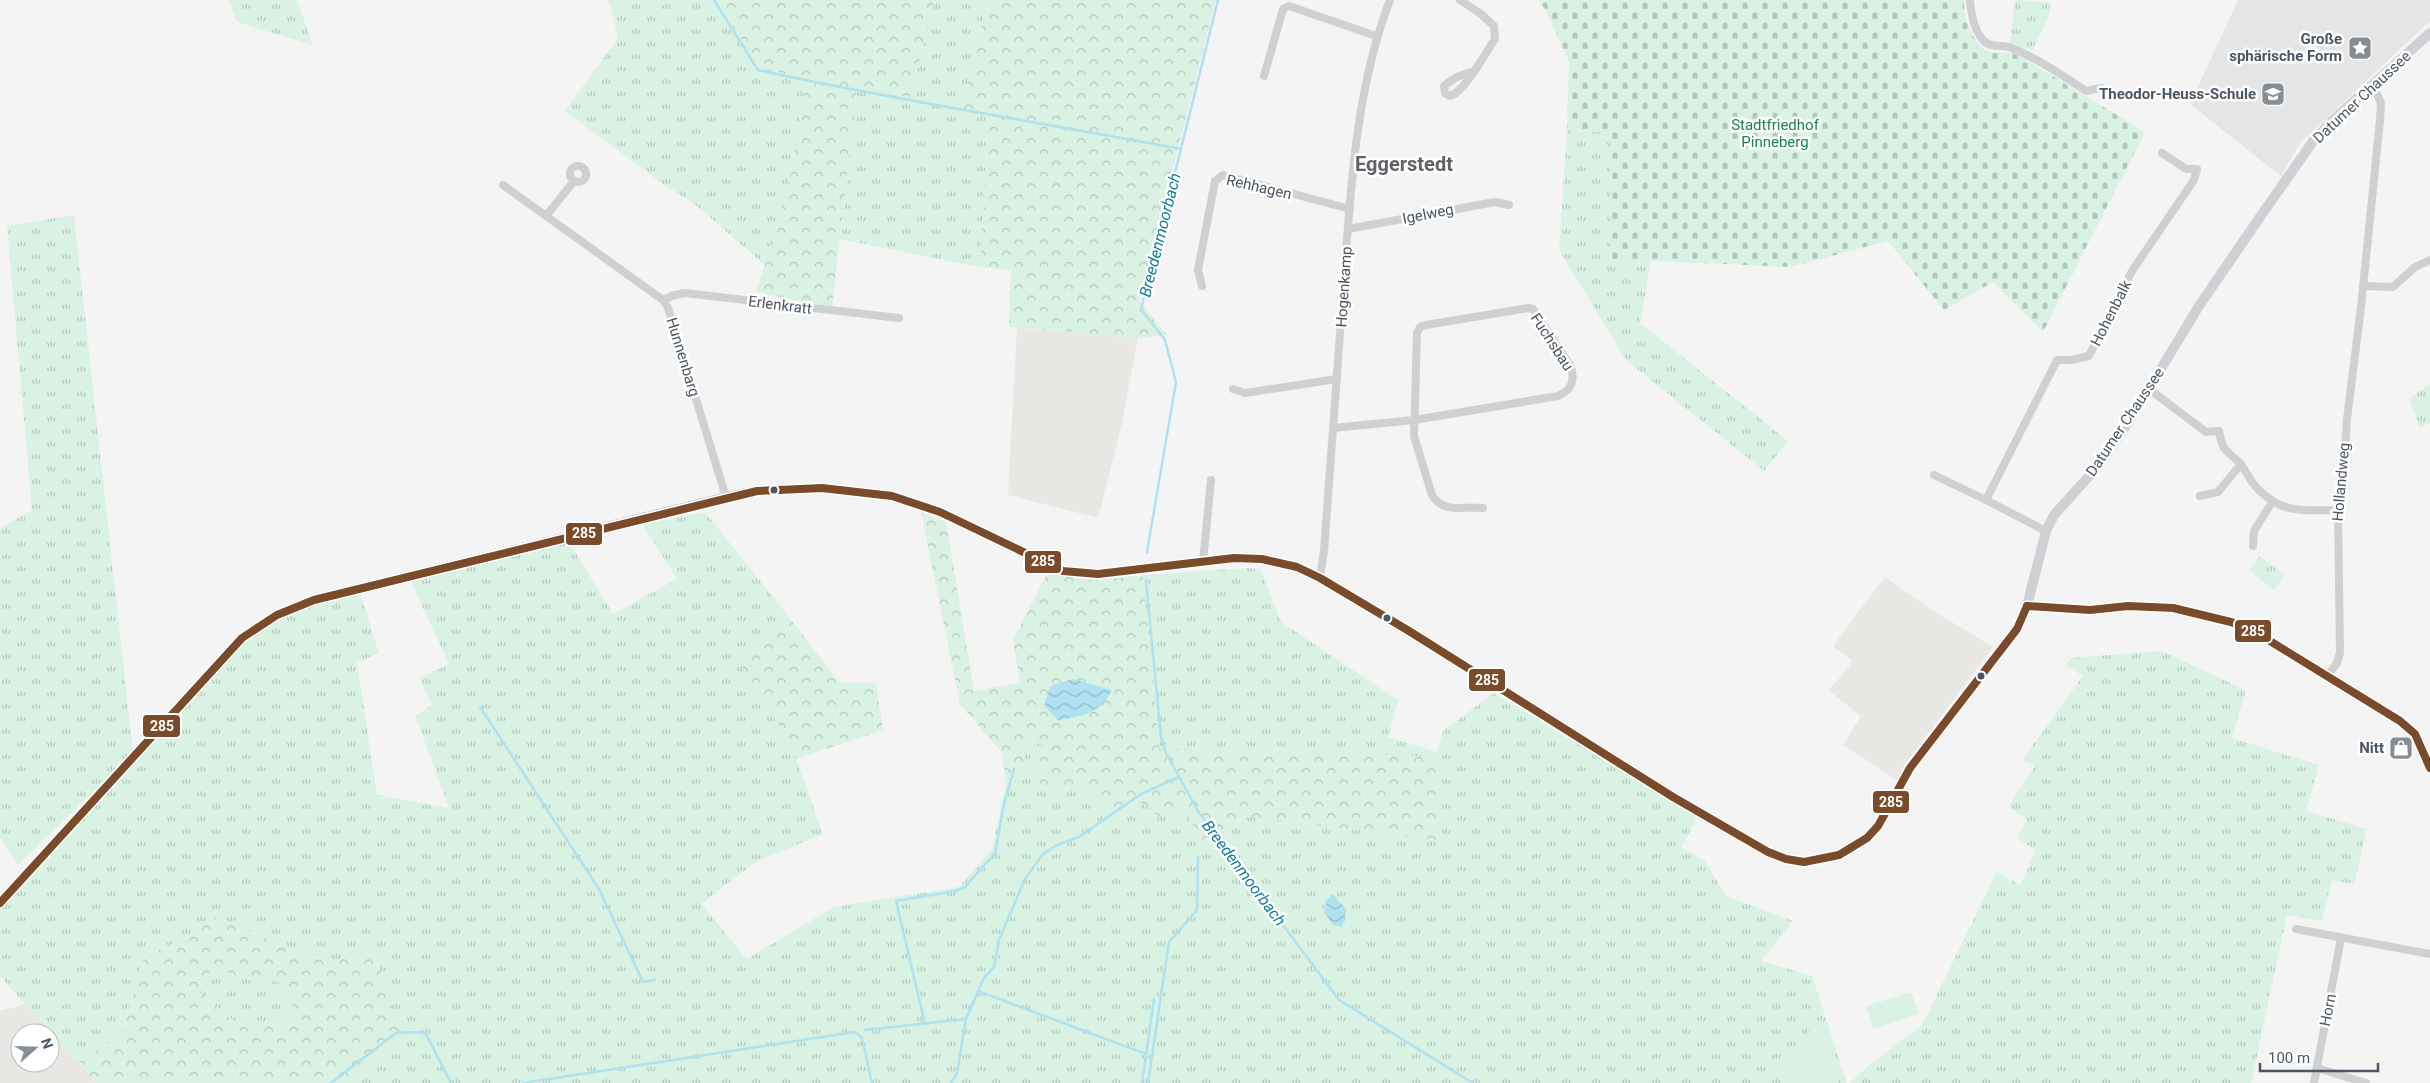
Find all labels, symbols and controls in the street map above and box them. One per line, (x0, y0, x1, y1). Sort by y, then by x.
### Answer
place label: Große sphärische Form (2229, 30, 2342, 65)
place icon: Große sphärische Form (2347, 35, 2373, 61)
street label: Datumer Chaussee (2309, 47, 2415, 147)
school or university icon: Theodor-Heuss-Schule (2260, 81, 2286, 107)
place label: Theodor-Heuss-Schule (2099, 85, 2256, 103)
park label: Stadtfriedhof Pinneberg (1731, 116, 1820, 151)
district label: Eggerstedt (1355, 152, 1453, 176)
water label: Breedenmoorbach (1135, 171, 1185, 299)
street label: Rehhagen (1225, 171, 1293, 203)
street label: Igelweg (1401, 200, 1455, 228)
street label: Hogenkamp (1332, 246, 1356, 328)
street label: Hohenbalk (2087, 277, 2135, 349)
street label: Erlenkratt (747, 292, 813, 318)
street label: Fuchsbau (1527, 310, 1577, 374)
street label: Hunnenbarg (662, 315, 704, 399)
street label: Datumer Chaussee (2082, 364, 2168, 480)
street label: Hollandweg (2329, 442, 2353, 522)
unlabelled marker (769, 485, 779, 495)
line badge: 285 (565, 522, 603, 546)
text: 285 (572, 525, 596, 541)
line badge: 285 (1024, 550, 1062, 574)
text: 285 (1031, 553, 1055, 569)
unlabelled marker (1382, 613, 1392, 623)
line badge: 285 (2234, 619, 2272, 643)
text: 285 (2241, 623, 2265, 639)
line badge: 285 (1468, 668, 1506, 692)
unlabelled marker (1976, 671, 1986, 681)
text: 285 (1475, 672, 1499, 688)
line badge: 285 (142, 714, 181, 738)
text: 285 (150, 718, 174, 734)
shop icon: Nitt (2388, 735, 2414, 761)
place label: Nitt (2359, 739, 2384, 757)
line badge: 285 (1872, 790, 1910, 814)
text: 285 (1879, 794, 1903, 810)
water label: Breedenmoorbach (1198, 816, 1290, 930)
street label: Horn (2316, 992, 2340, 1028)
north arrow (10, 1023, 60, 1073)
text: N (38, 1036, 56, 1051)
scale bar (2260, 1040, 2378, 1072)
text: 100 m (2268, 1049, 2310, 1067)

